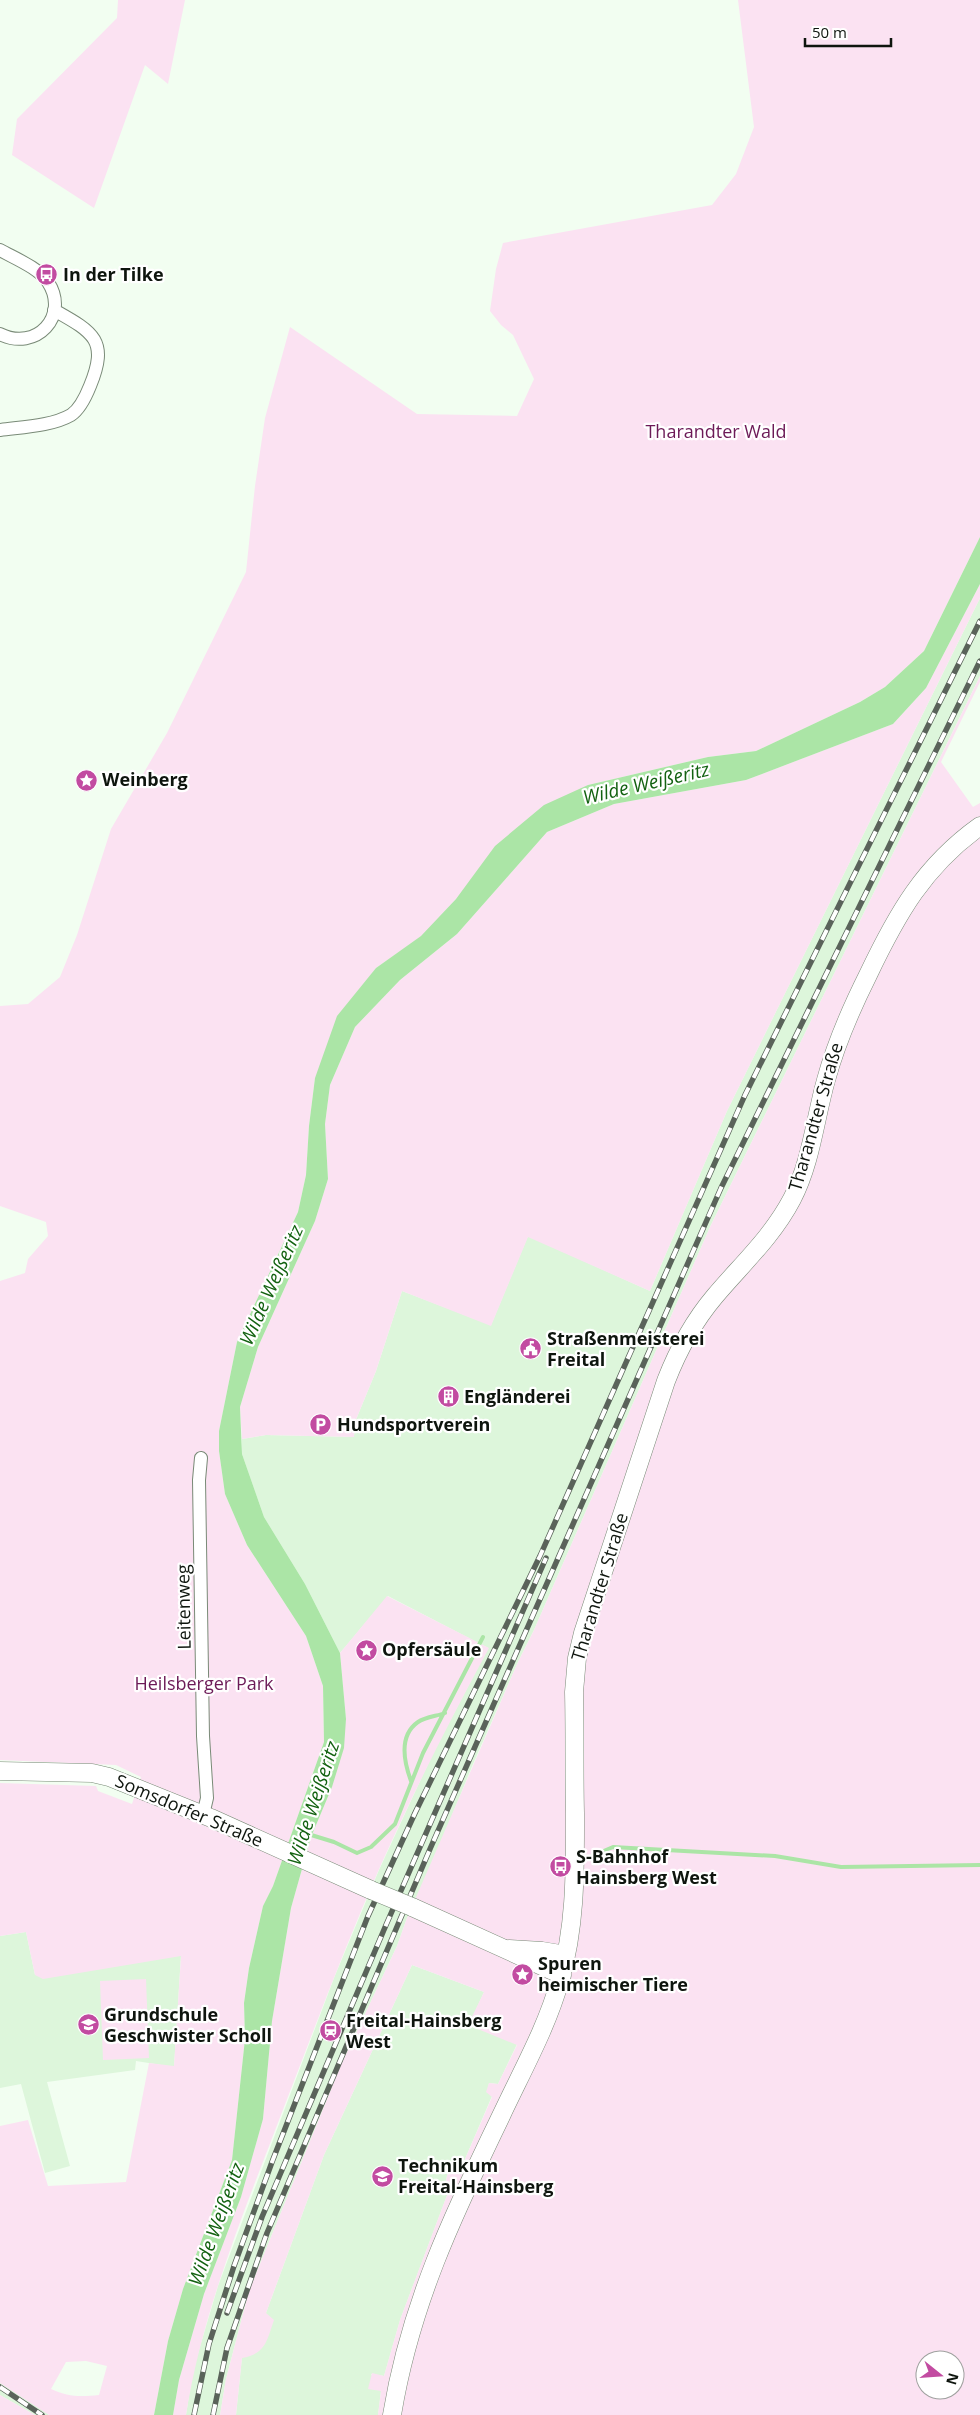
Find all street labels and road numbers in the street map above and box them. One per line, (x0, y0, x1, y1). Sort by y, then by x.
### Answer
street label: Tharandter Straße (782, 1039, 848, 1194)
street label: Tharandter Straße (565, 1510, 633, 1664)
street label: Leitenweg (170, 1564, 196, 1650)
street label: Somsdorfer Straße (112, 1768, 267, 1852)

